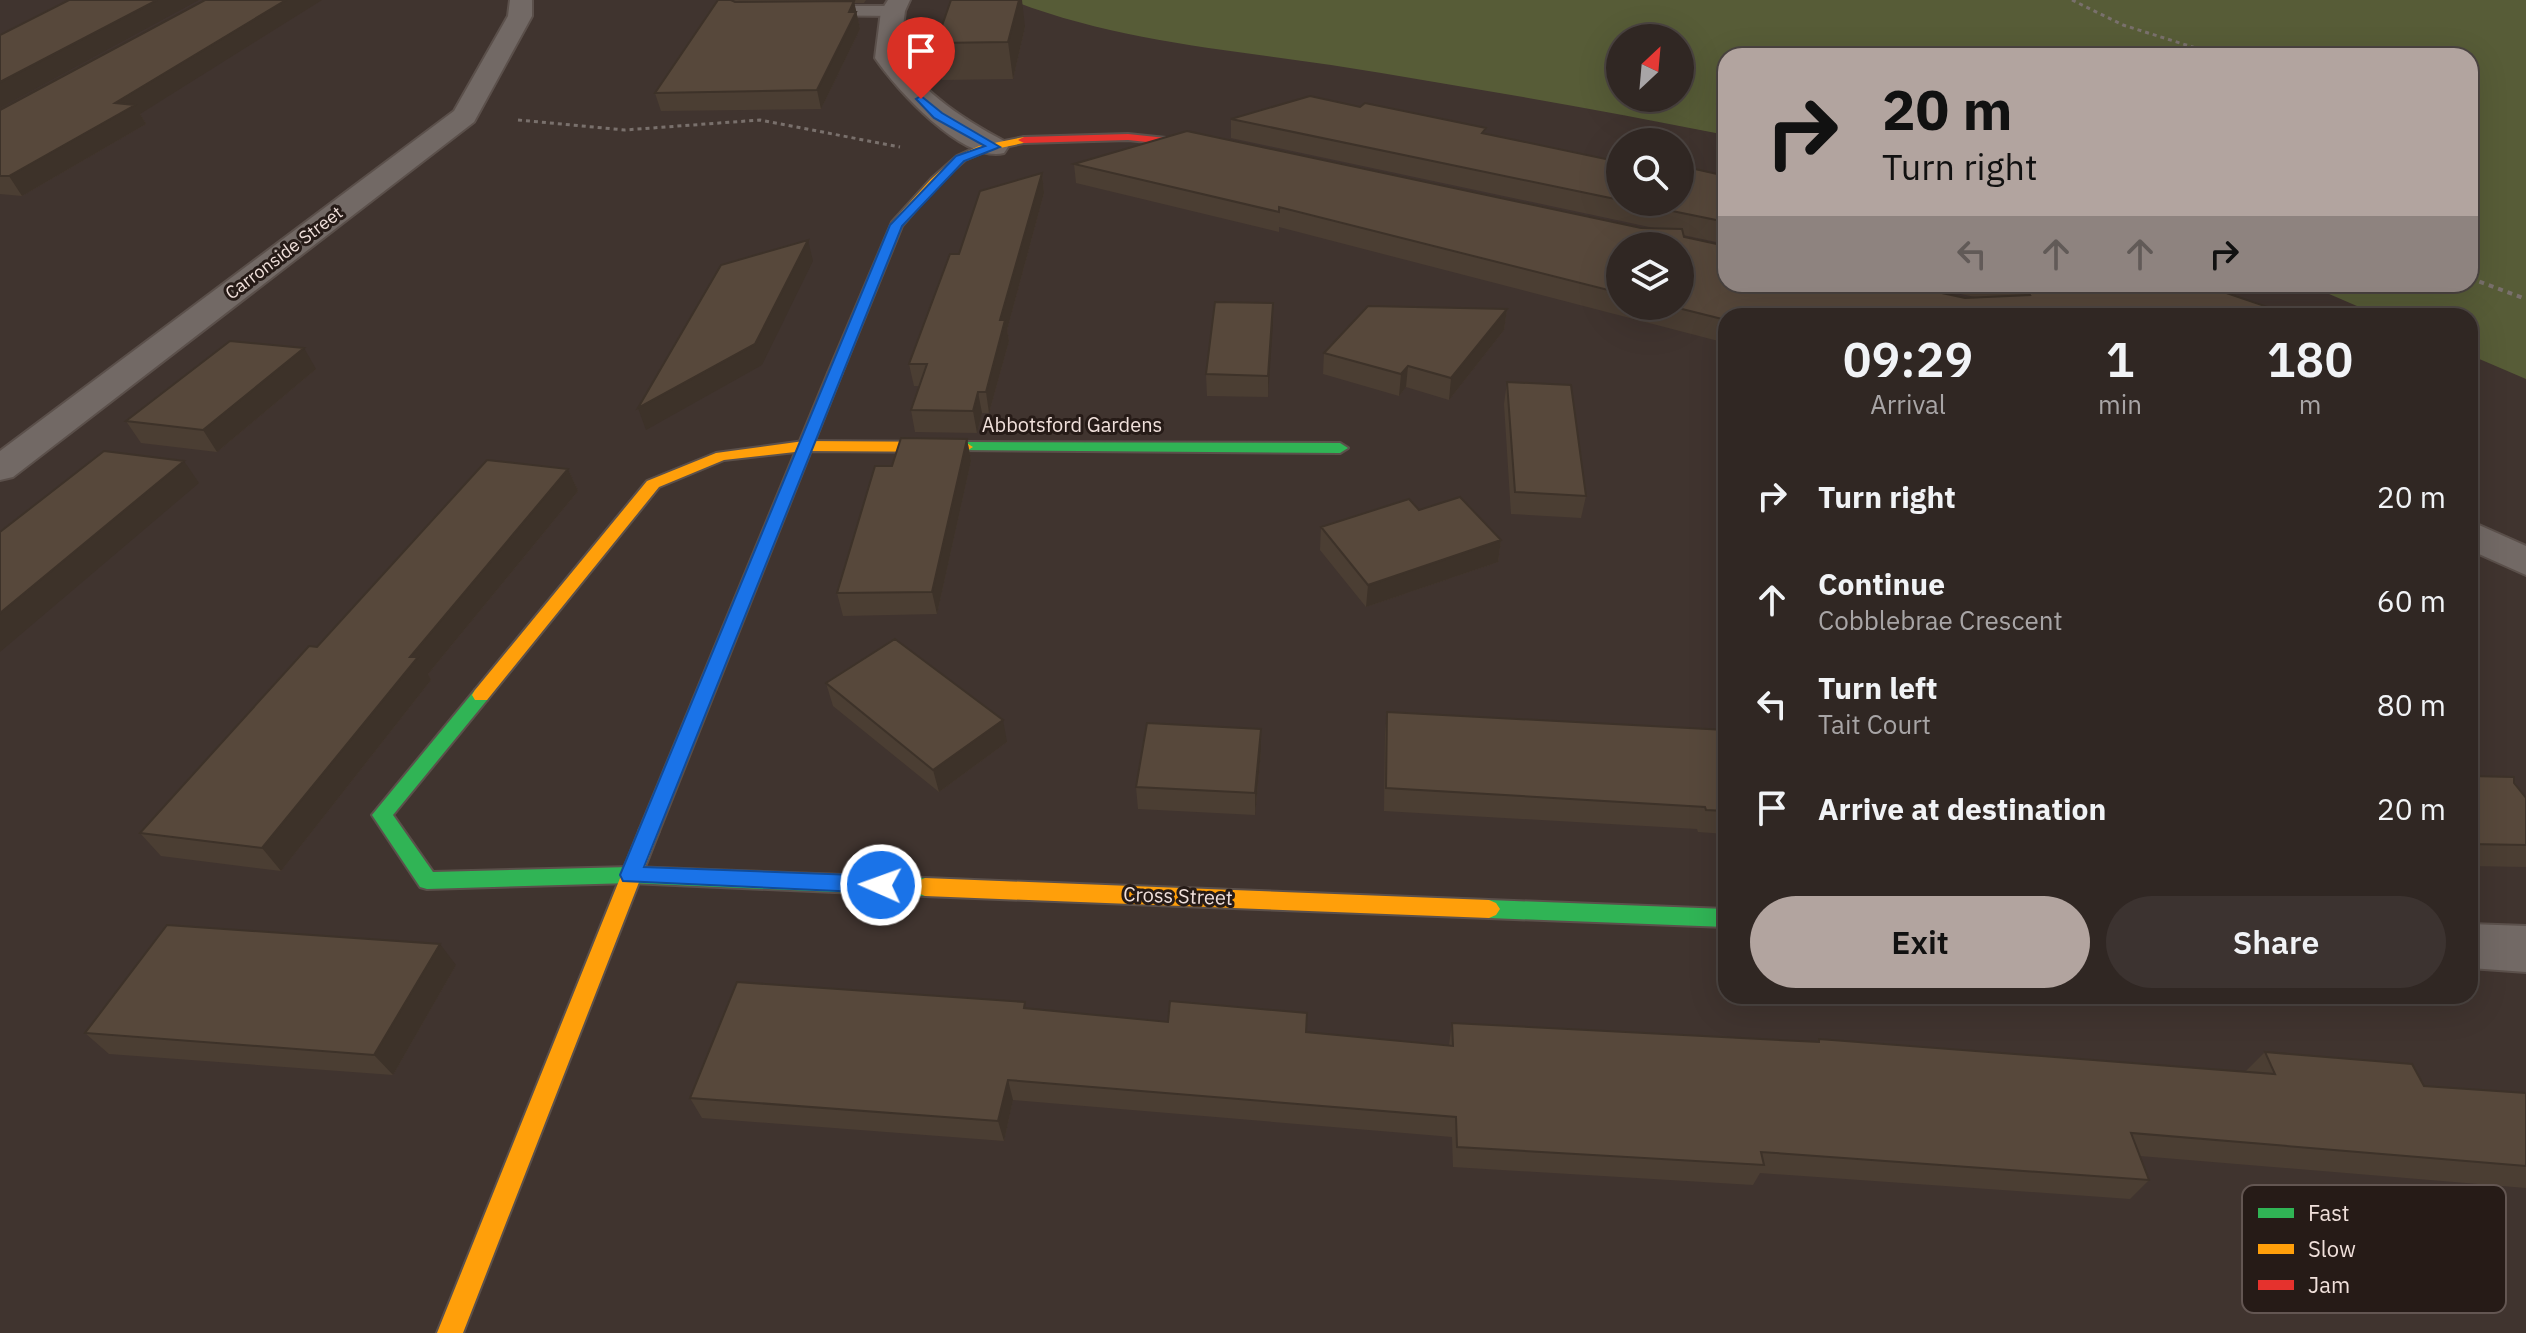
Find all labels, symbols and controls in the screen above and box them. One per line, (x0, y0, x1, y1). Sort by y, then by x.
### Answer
pin (887, 17, 955, 99)
north arrow (1606, 24, 1694, 112)
map controls (1606, 24, 1694, 320)
icon: arrive (899, 29, 943, 73)
text: 20 m (1882, 73, 2012, 145)
icon: right (1750, 80, 1854, 184)
button: search (1606, 128, 1694, 216)
text: Turn right (1882, 143, 2038, 190)
street label: Carronside Street (220, 201, 347, 304)
button: layers (1606, 232, 1694, 320)
icon: left (1950, 232, 1994, 276)
icon: ahead (2034, 232, 2078, 276)
icon: ahead (2118, 232, 2162, 276)
icon: right (2202, 232, 2246, 276)
text: 09:29 (1843, 328, 1973, 390)
text: 1 (2106, 328, 2134, 390)
text: 180 (2267, 328, 2353, 390)
text: Arrival (1870, 387, 1946, 421)
text: min (2098, 387, 2142, 421)
text: m (2299, 387, 2321, 421)
street label: Abbotsford Gardens (982, 411, 1162, 438)
icon: right (1750, 474, 1794, 518)
text: Turn right (1818, 477, 1956, 516)
text: 20 m (2377, 477, 2446, 516)
text: Continue (1818, 564, 1945, 603)
icon: ahead (1750, 578, 1794, 622)
text: 60 m (2377, 581, 2446, 620)
text: Cobblebrae Crescent (1818, 603, 2063, 637)
text: Turn left (1818, 668, 1937, 707)
icon: left (1750, 682, 1794, 726)
text: 80 m (2377, 685, 2446, 724)
text: Tait Court (1818, 707, 1931, 741)
icon: arrive (1750, 786, 1794, 830)
text: Arrive at destination (1818, 789, 2106, 828)
text: 20 m (2377, 789, 2446, 828)
position arrow (839, 843, 923, 927)
street label: Cross Street (1123, 880, 1233, 911)
button: Exit (1750, 896, 2090, 988)
button: Share (2106, 896, 2446, 988)
legend (2242, 1185, 2506, 1313)
text: Fast (2308, 1198, 2349, 1227)
text: Slow (2308, 1234, 2356, 1263)
text: Jam (2308, 1270, 2350, 1299)

